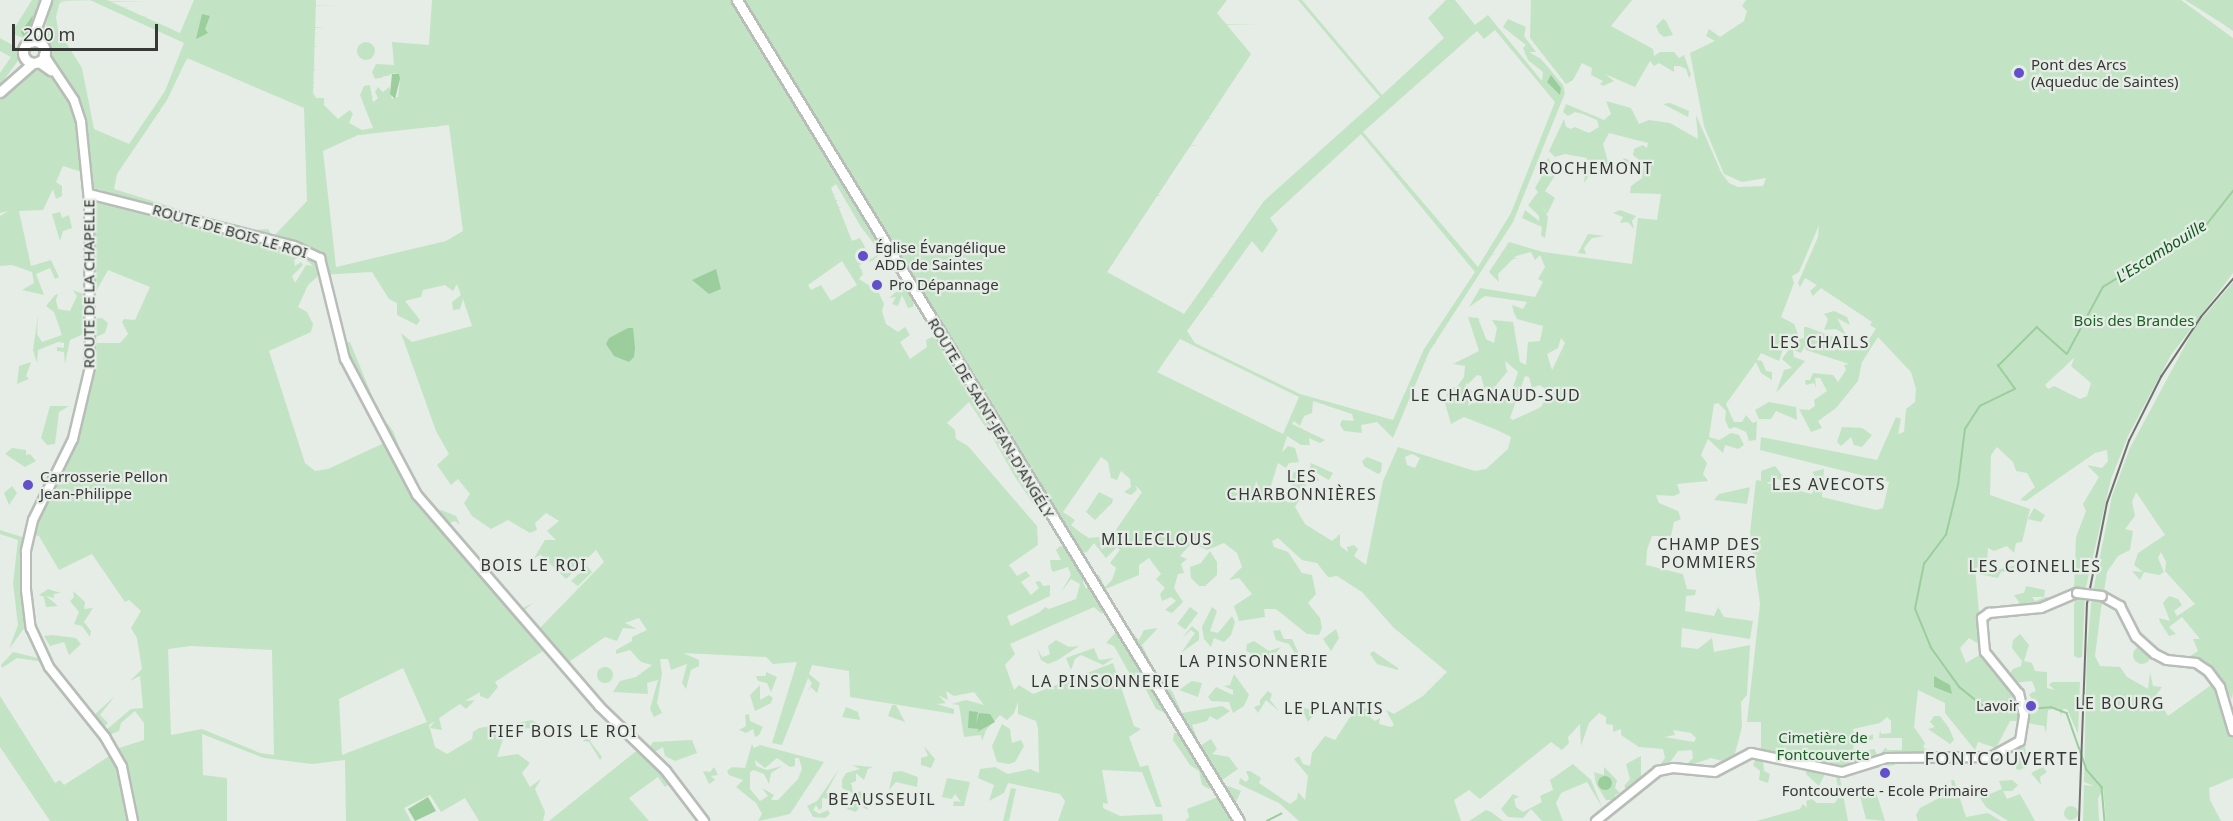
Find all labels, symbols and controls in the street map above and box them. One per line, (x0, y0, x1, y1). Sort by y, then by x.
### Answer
scale bar (15, 12, 160, 50)
text: 200 m (23, 22, 75, 46)
place label: Pont des Arcs (Aqueduc de Saintes) (2031, 55, 2179, 90)
marker: Pont des Arcs (Aqueduc de Saintes) (2012, 66, 2026, 80)
district label: ROCHEMONT (1539, 158, 1653, 178)
street label: ROUTE DE LA CHAPELLE (80, 200, 98, 368)
street label: ROUTE DE BOIS LE ROI (150, 200, 310, 262)
water label: L'Escambouille (2112, 215, 2210, 287)
place label: Église Évangélique ADD de Saintes (875, 238, 1006, 273)
marker: Église Évangélique ADD de Saintes (856, 249, 870, 263)
place label: Pro Dépannage (889, 276, 999, 294)
marker: Pro Dépannage (870, 278, 884, 292)
park label: Bois des Brandes (2074, 312, 2194, 330)
street label: ROUTE DE SAINT-JEAN-D'ANGÉLY (924, 315, 1058, 521)
district label: LES CHAILS (1770, 332, 1870, 352)
district label: LE CHAGNAUD-SUD (1411, 385, 1581, 405)
district label: LES CHARBONNIÈRES (1227, 466, 1377, 504)
place label: Carrosserie Pellon Jean-Philippe (40, 467, 168, 502)
district label: LES AVECOTS (1772, 474, 1886, 494)
marker: Carrosserie Pellon Jean-Philippe (21, 478, 35, 492)
district label: MILLECLOUS (1101, 529, 1213, 549)
district label: CHAMP DES POMMIERS (1657, 534, 1761, 572)
district label: BOIS LE ROI (480, 555, 588, 575)
district label: LES COINELLES (1969, 556, 2101, 576)
district label: LA PINSONNERIE (1179, 651, 1329, 671)
district label: LA PINSONNERIE (1031, 671, 1181, 691)
district label: LE BOURG (2075, 693, 2165, 713)
place label: Lavoir (1976, 697, 2019, 715)
district label: LE PLANTIS (1284, 698, 1384, 718)
marker: Lavoir (2024, 699, 2038, 713)
district label: FIEF BOIS LE ROI (488, 721, 638, 741)
park label: Cimetière de Fontcouverte (1776, 728, 1870, 763)
district label: FONTCOUVERTE (1925, 747, 2079, 769)
marker: Fontcouverte - Ecole Primaire (1878, 766, 1892, 780)
place label: Fontcouverte - Ecole Primaire (1782, 782, 1988, 800)
district label: BEAUSSEUIL (828, 789, 936, 809)

